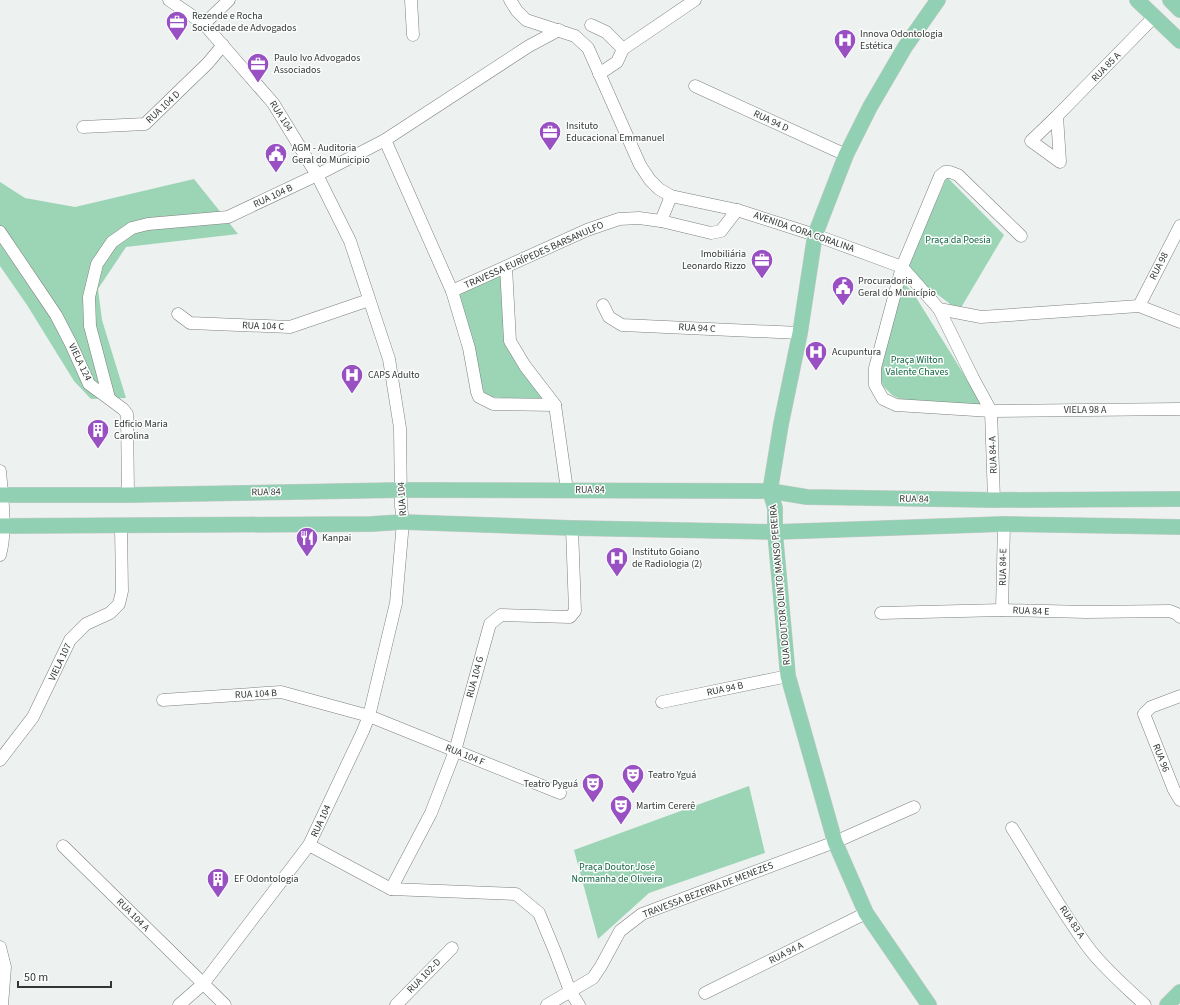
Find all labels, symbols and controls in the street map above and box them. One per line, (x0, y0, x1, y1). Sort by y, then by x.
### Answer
office icon: Rezende e Rocha Sociedade de Advogados (164, 9, 190, 42)
place label: Rezende e Rocha Sociedade de Advogados (192, 9, 296, 35)
hospital icon: Innova Odontologia Estética (832, 27, 858, 60)
place label: Innova Odontologia Estética (860, 27, 943, 53)
street label: RUA 85 A (1088, 49, 1124, 85)
office icon: Paulo Ivo Advogados Associados (245, 51, 271, 84)
place label: Paulo Ivo Advogados Associados (274, 51, 360, 77)
street label: RUA 104 D (143, 87, 183, 127)
street label: RUA 104 (266, 98, 296, 134)
street label: RUA 94 D (751, 107, 791, 135)
office icon: Insituto Educacional Emmanuel (537, 119, 563, 152)
place label: Insituto Educacional Emmanuel (566, 119, 665, 145)
public building icon: AGM - Auditoria Geral do Municipio (263, 141, 289, 174)
place label: AGM - Auditoria Geral do Municipio (292, 141, 370, 167)
street label: RUA 104 B (251, 181, 295, 211)
street label: AVENIDA CORA CORALINA (752, 208, 857, 256)
street label: TRAVESSA EURÍPEDES BARSANULFO (462, 218, 606, 292)
park label: Praça da Poesia (925, 233, 991, 247)
place label: Imobiliária Leonardo Rizzo (682, 247, 746, 273)
office icon: Imobiliária Leonardo Rizzo (749, 247, 775, 280)
street label: RUA 98 (1146, 250, 1172, 282)
public building icon: Procuradoria Geral do Município (830, 274, 856, 307)
place label: Procuradoria Geral do Município (858, 274, 936, 300)
street label: RUA 104 C (242, 318, 285, 334)
street label: RUA 94 C (678, 320, 716, 336)
hospital icon: Acupuntura (803, 339, 829, 372)
street label: VIELA 124 (65, 341, 95, 383)
place label: Acupuntura (832, 345, 881, 359)
park label: Praça Wilton Valente Chaves (885, 353, 949, 379)
hospital icon: CAPS Adulto (339, 362, 365, 395)
place label: CAPS Adulto (368, 368, 420, 382)
street label: VIELA 98 A (1064, 403, 1107, 417)
building icon: Edficio Maria Carolina (85, 417, 111, 450)
place label: Edficio Maria Carolina (114, 417, 168, 443)
street label: RUA 84-A (985, 435, 1001, 474)
street label: RUA 104 (394, 481, 410, 517)
street label: RUA 84 (575, 483, 605, 497)
street label: RUA 84 (251, 485, 281, 499)
street label: RUA 84 (899, 492, 929, 506)
street label: RUA DOUTOR OLINTO MANSO PEREIRA (766, 504, 794, 666)
restaurant icon: Kanpai (294, 525, 320, 558)
place label: Kanpai (322, 531, 351, 545)
hospital icon: Instituto Goiano de Radiologia (2) (604, 545, 630, 578)
place label: Instituto Goiano de Radiologia (2) (632, 545, 702, 571)
street label: RUA 84-E (996, 548, 1010, 586)
street label: RUA 84 E (1012, 603, 1050, 619)
street label: VIELA 107 (45, 641, 75, 683)
street label: RUA 104 G (463, 655, 487, 699)
street label: RUA 94 B (705, 678, 745, 700)
street label: RUA 104 B (235, 686, 278, 702)
street label: RUA 104 F (443, 741, 487, 769)
street label: RUA 96 (1149, 742, 1173, 774)
theatre icon: Teatro Yguá (620, 762, 646, 795)
place label: Teatro Yguá (648, 768, 696, 782)
theatre icon: Teatro Pyguá (580, 771, 606, 804)
place label: Teatro Pyguá (524, 777, 578, 791)
theatre icon: Martim Cererê (608, 793, 634, 826)
place label: Martim Cererê (636, 799, 695, 813)
street label: RUA 104 (307, 802, 335, 840)
street label: TRAVESSA BEZERRA DE MENEZES (641, 859, 775, 921)
park label: Praça Doutor José Normanha de Oliveira (571, 860, 663, 886)
building icon: EF Odontologia (205, 866, 231, 899)
place label: EF Odontologia (234, 872, 298, 886)
street label: RUA 104 A (113, 895, 153, 935)
street label: RUA 83 A (1056, 903, 1088, 942)
street label: RUA 94 A (766, 938, 806, 968)
street label: RUA 102-D (404, 955, 444, 997)
scale bar (18, 963, 111, 989)
text: 50 m (24, 969, 48, 986)

